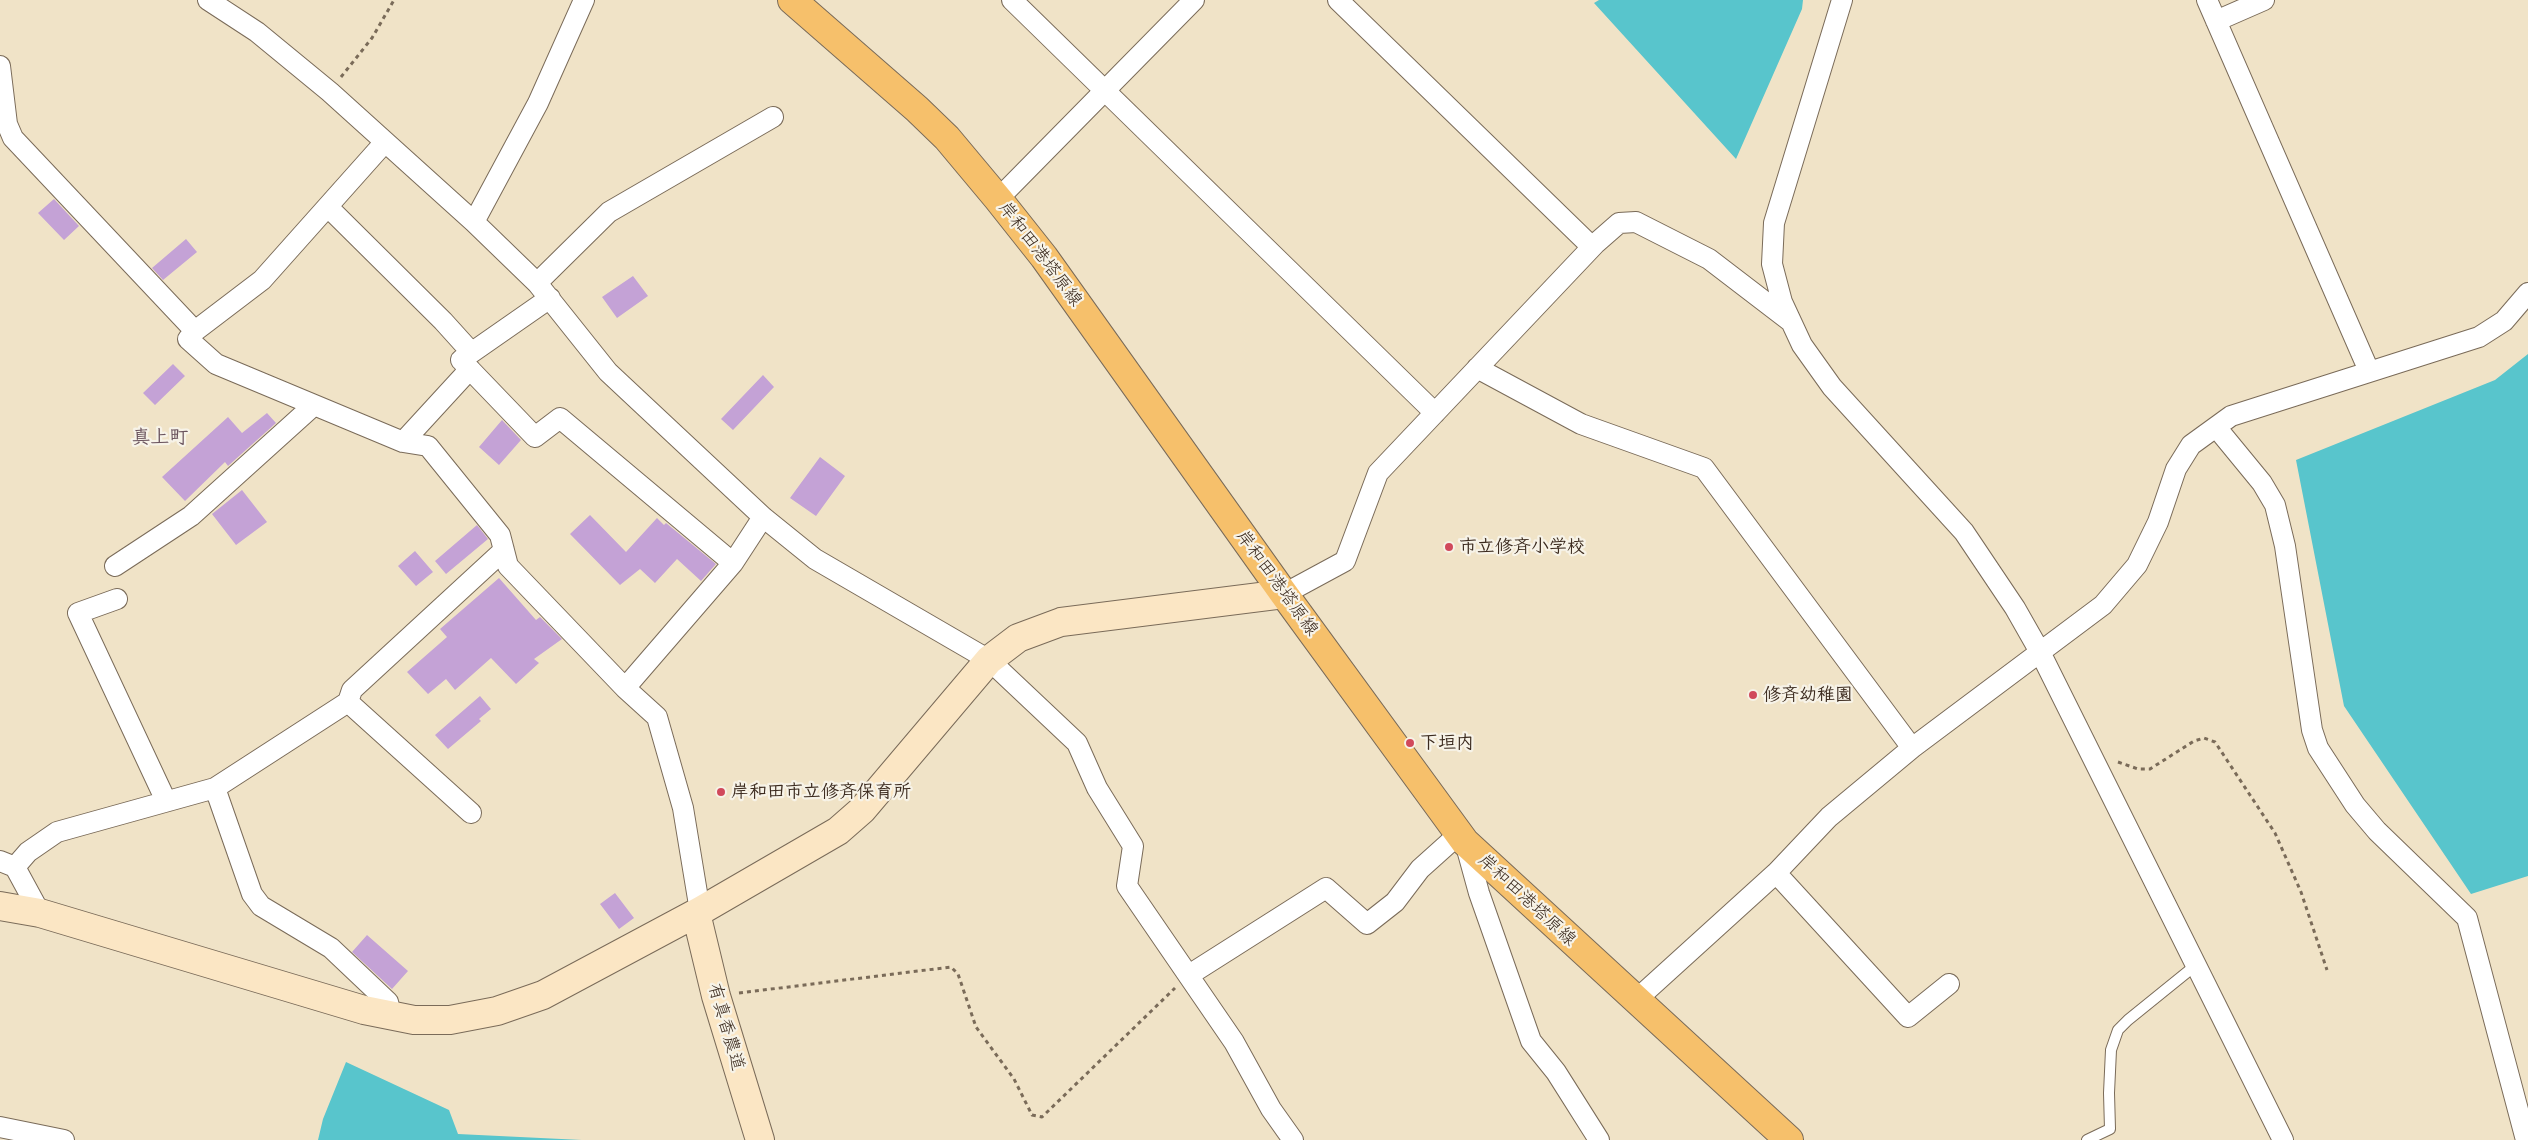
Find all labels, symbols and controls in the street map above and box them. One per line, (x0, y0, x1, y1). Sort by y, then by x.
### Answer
street label: 岸和田港塔原線 (993, 197, 1087, 311)
district label: 真上町 (132, 427, 188, 449)
street label: 岸和田港塔原線 (1231, 526, 1323, 640)
place label: 市立修斉小学校 (1459, 536, 1585, 558)
marker: 市立修斉小学校 (1443, 541, 1455, 553)
place label: 修斉幼稚園 (1763, 684, 1853, 706)
marker: 修斉幼稚園 (1747, 689, 1759, 701)
place label: 下垣内 (1420, 732, 1474, 754)
marker: 下垣内 (1404, 737, 1416, 749)
place label: 岸和田市立修斉保育所 (731, 781, 911, 803)
marker: 岸和田市立修斉保育所 (715, 786, 727, 798)
street label: 岸和田港塔原線 (1474, 849, 1580, 951)
street label: 有真香農道 (703, 981, 749, 1073)

